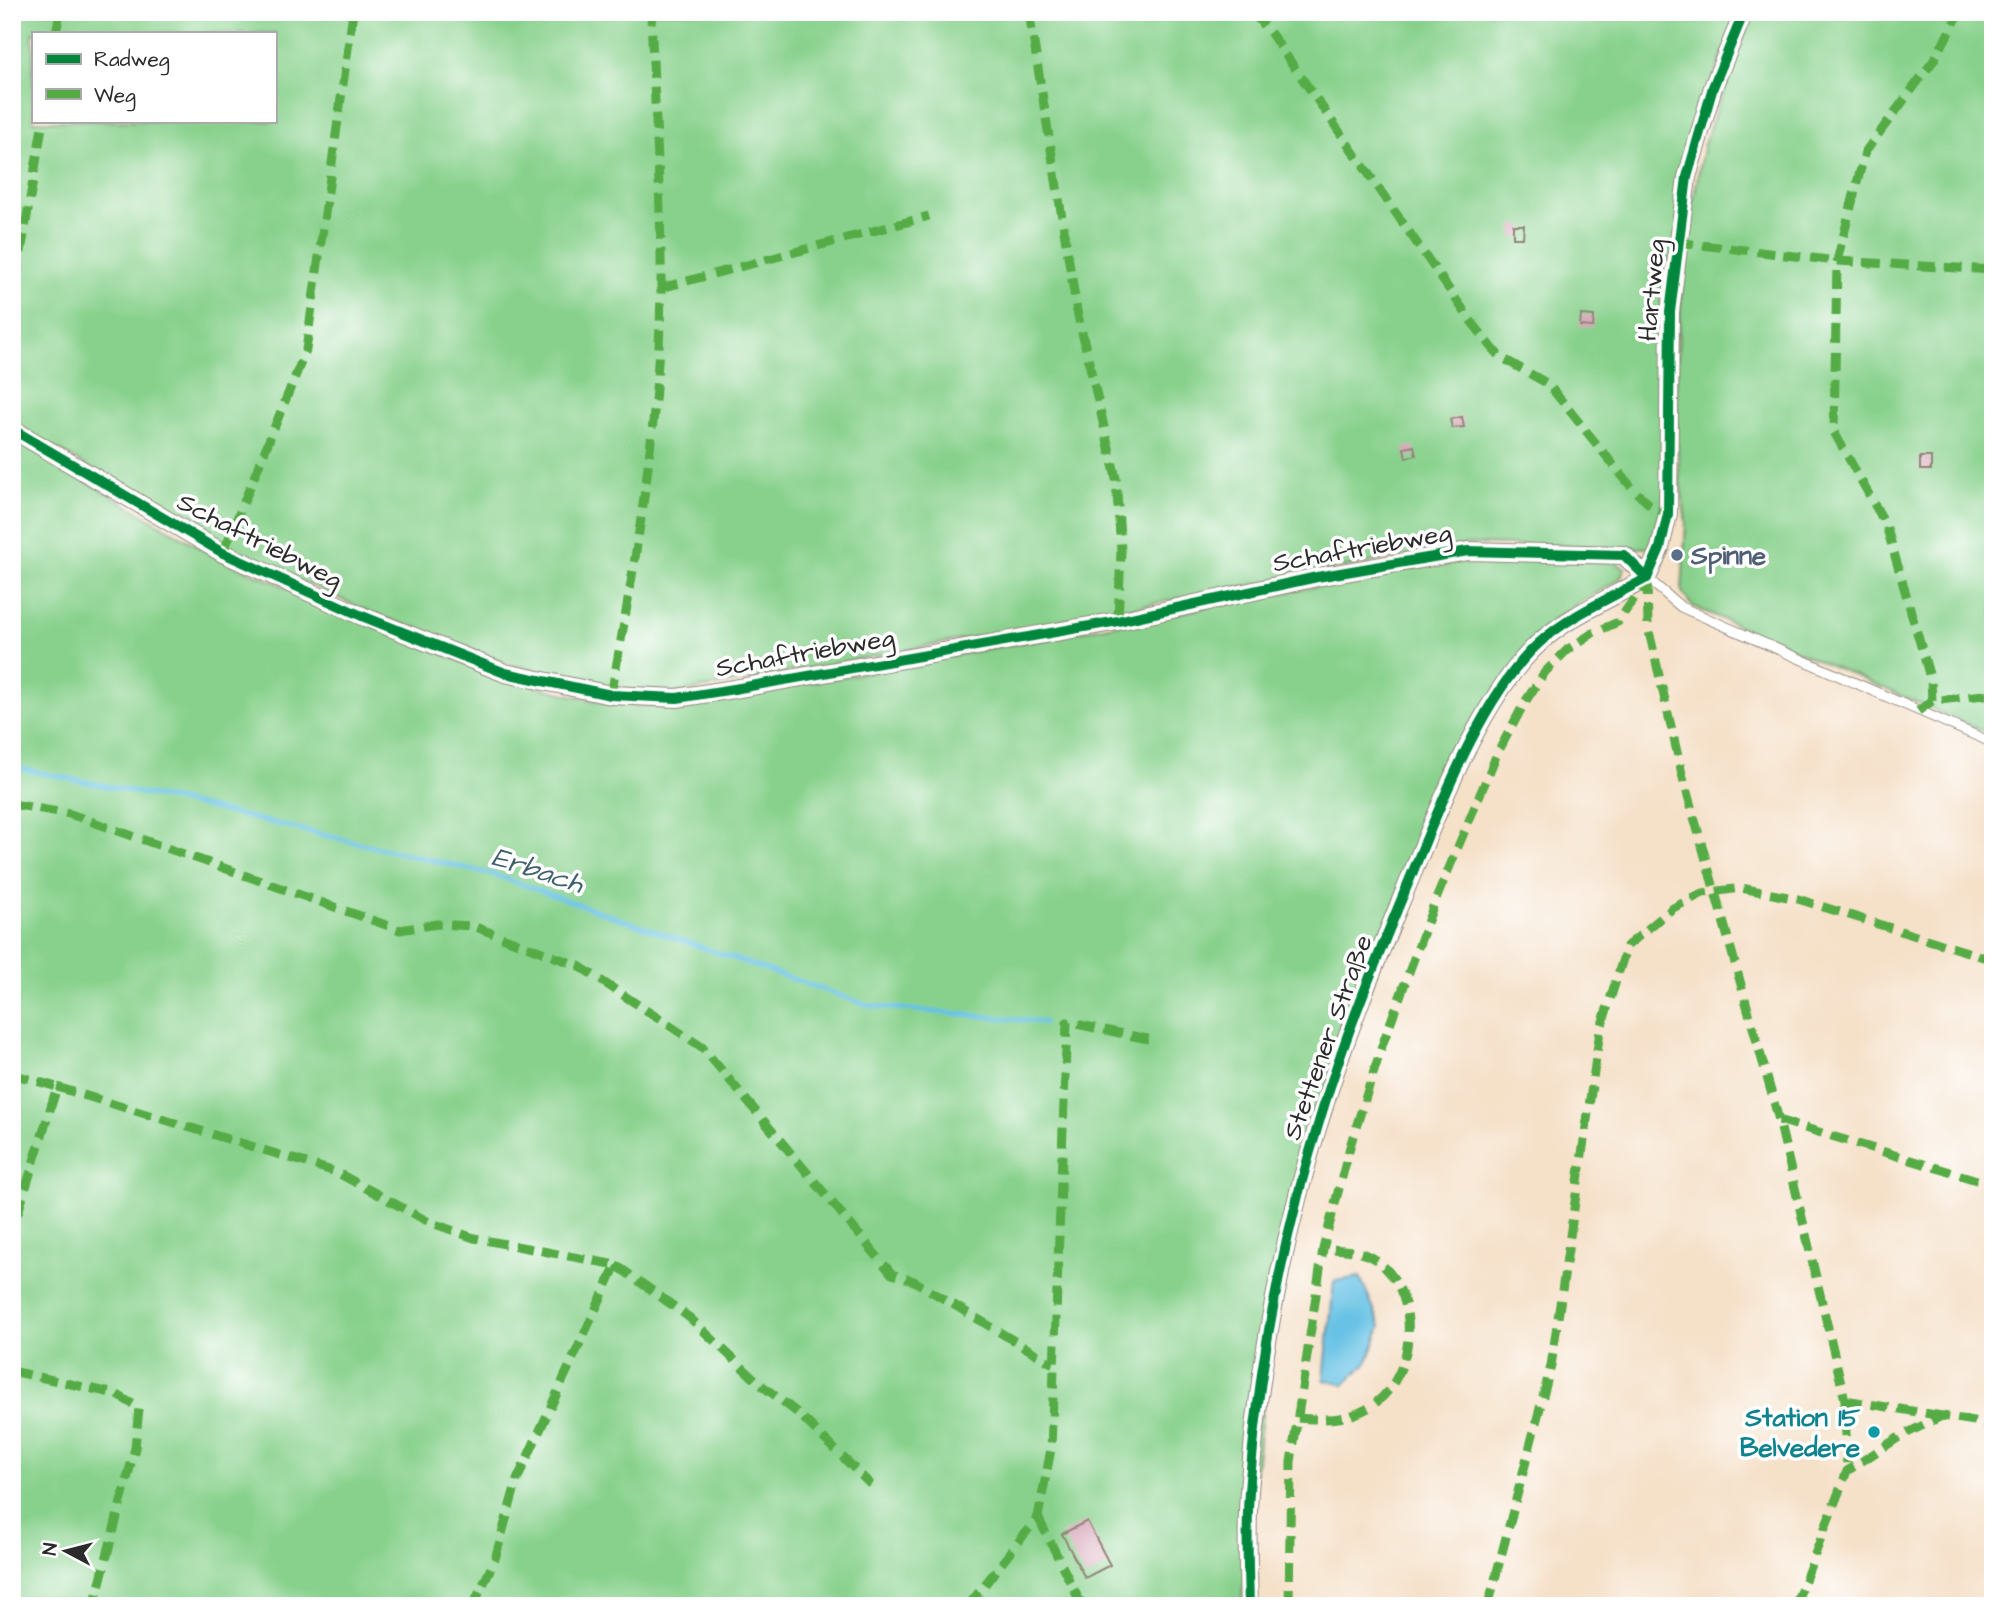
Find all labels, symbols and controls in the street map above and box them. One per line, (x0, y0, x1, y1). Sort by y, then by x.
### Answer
legend (32, 32, 276, 122)
text: Radweg (94, 45, 170, 76)
text: Weg (94, 81, 136, 112)
street label: Hartweg (1630, 238, 1676, 343)
street label: Schaftriebweg (170, 484, 348, 600)
street label: Schaftriebweg (1270, 515, 1455, 583)
place label: Spinne (1690, 538, 1766, 574)
marker: Spinne (1669, 547, 1685, 563)
street label: Schaftriebweg (713, 620, 898, 688)
water label: Erbach (487, 837, 589, 904)
street label: Stettener Straße (1274, 930, 1382, 1145)
place label: Station 15 Belvedere (1740, 1400, 1861, 1466)
marker: Station 15 Belvedere (1866, 1424, 1882, 1440)
north arrow (32, 1516, 102, 1586)
text: N (36, 1541, 65, 1557)

